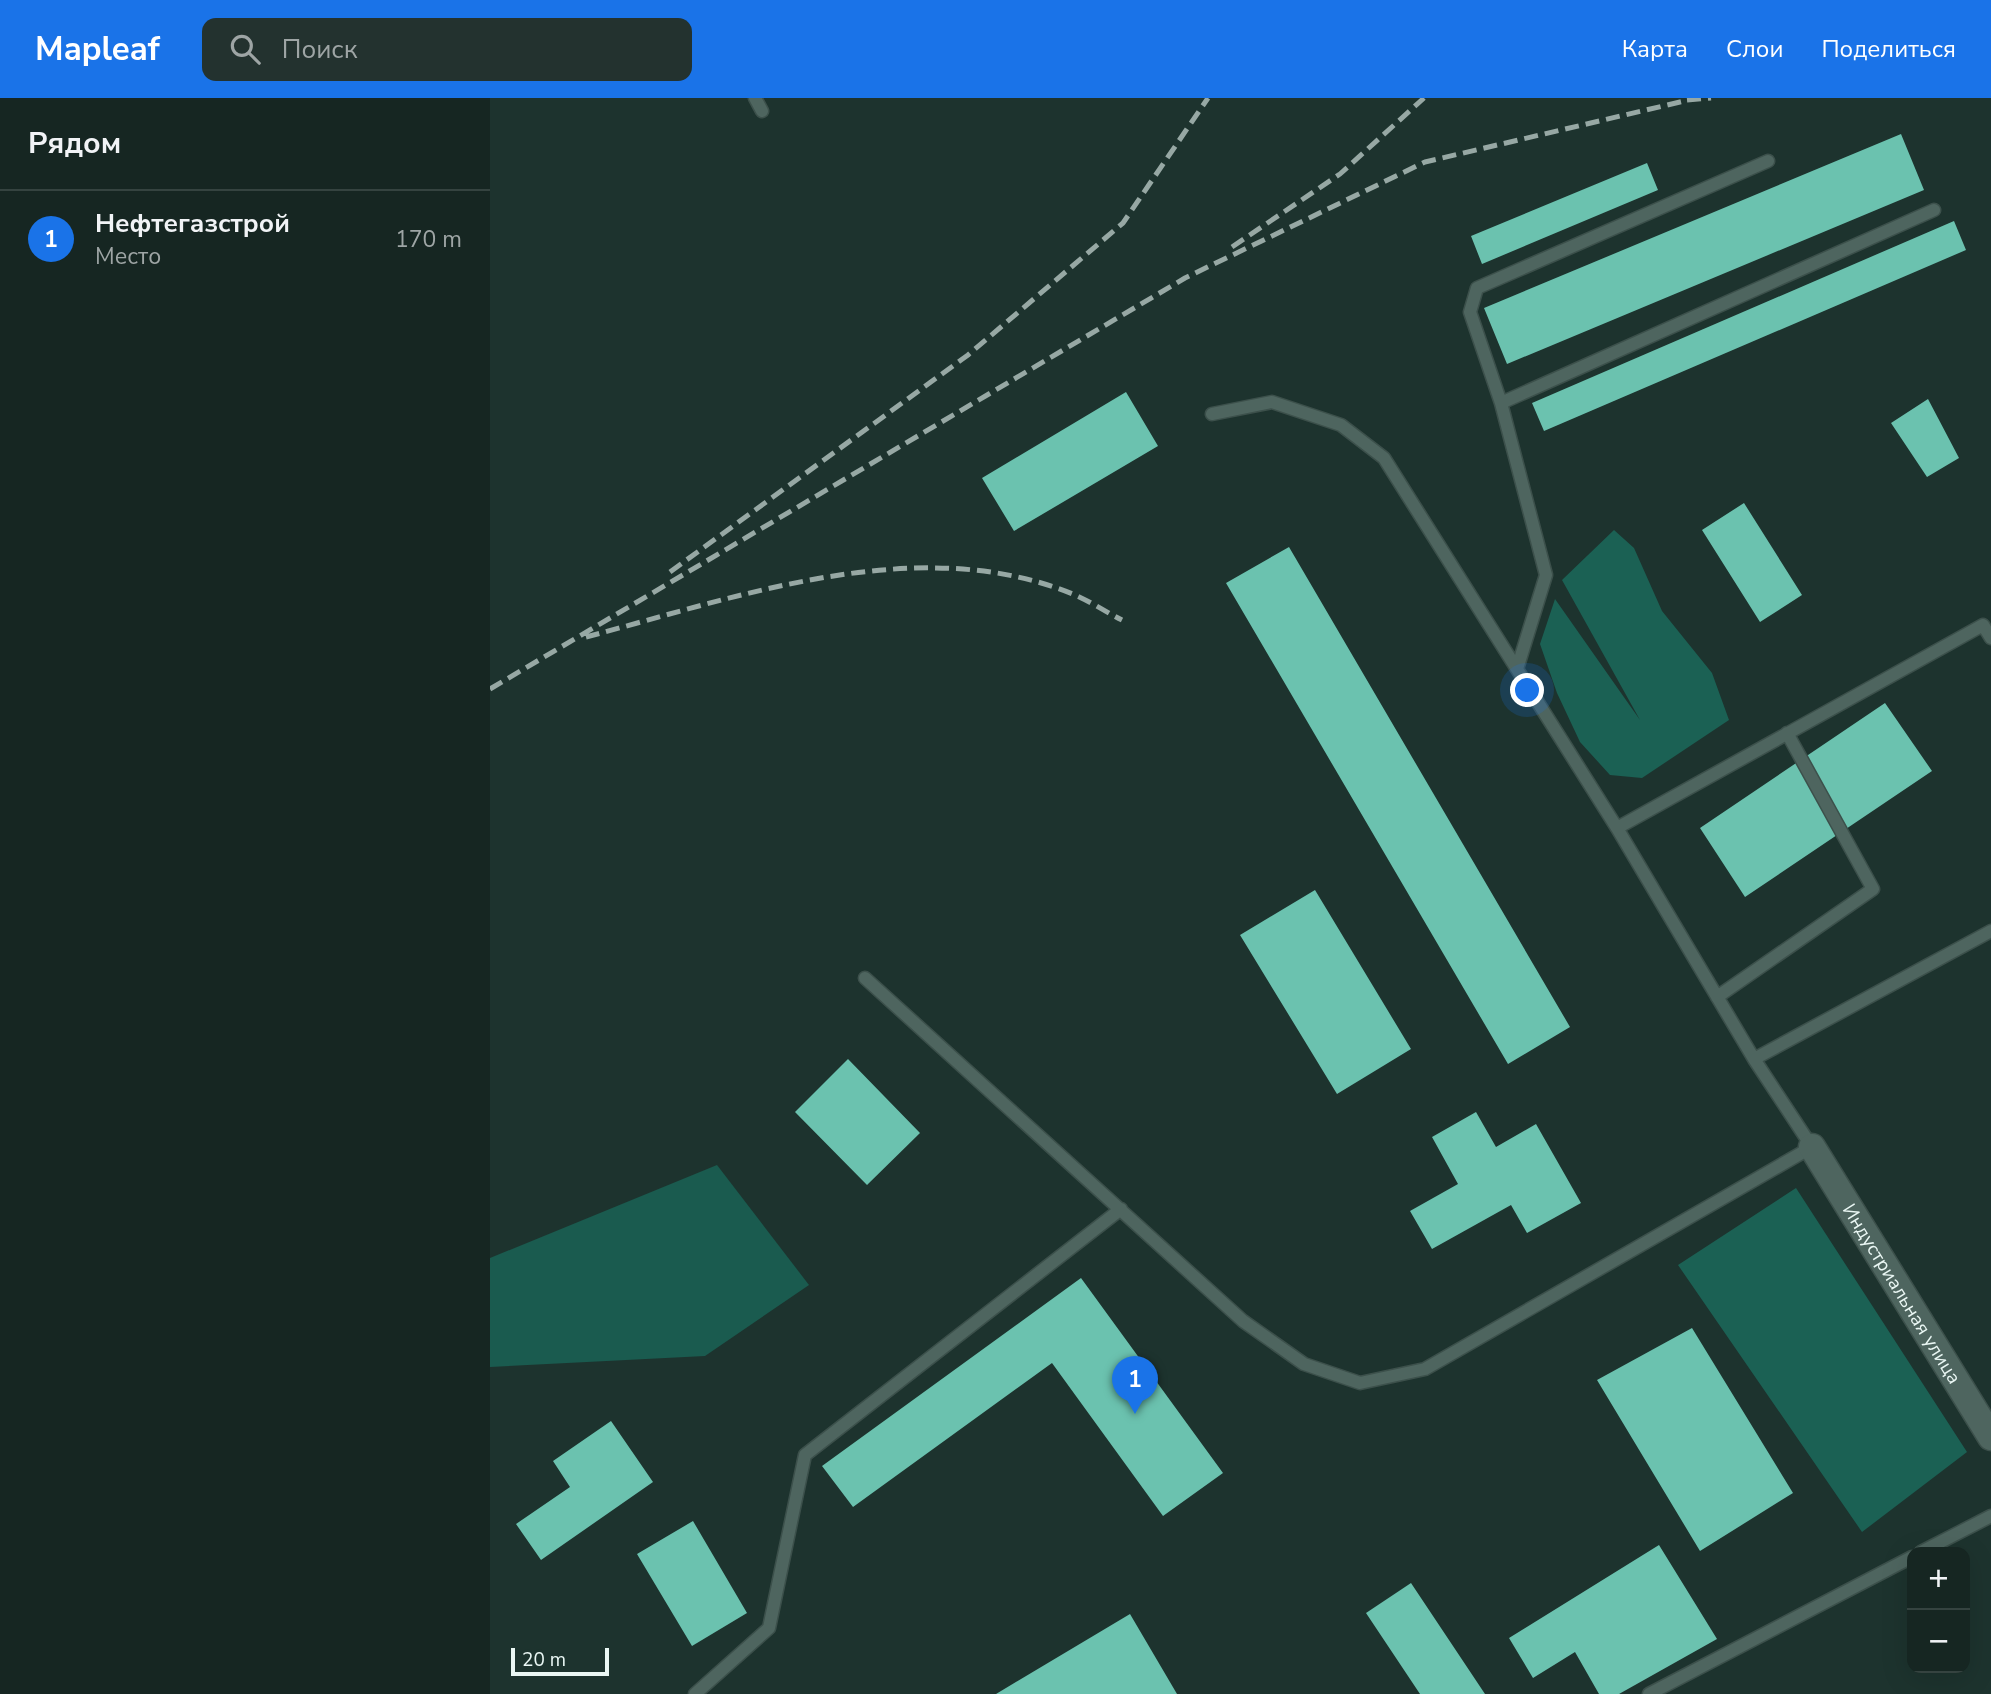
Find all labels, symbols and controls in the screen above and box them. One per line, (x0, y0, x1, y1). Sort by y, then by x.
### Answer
search box (202, 18, 692, 81)
text: Mapleaf (35, 27, 160, 72)
icon: search (226, 30, 264, 68)
text: Поиск (282, 32, 357, 67)
text: Карта (1622, 33, 1688, 65)
text: Слои (1726, 33, 1783, 65)
text: Поделиться (1821, 33, 1956, 65)
text: Рядом (28, 123, 121, 164)
text: Нефтегазстрой (95, 206, 290, 241)
text: 1 (44, 224, 58, 255)
text: 170 m (395, 224, 462, 255)
text: Место (95, 241, 161, 272)
your location (1510, 673, 1544, 707)
street label: Индустриальная улица (1836, 1199, 1967, 1389)
pin: 1 (1112, 1356, 1158, 1414)
map controls (1907, 1547, 1970, 1673)
button: + (1907, 1547, 1970, 1610)
button: − (1907, 1610, 1970, 1673)
scale bar (511, 1645, 609, 1677)
text: 20 m (522, 1647, 566, 1673)

